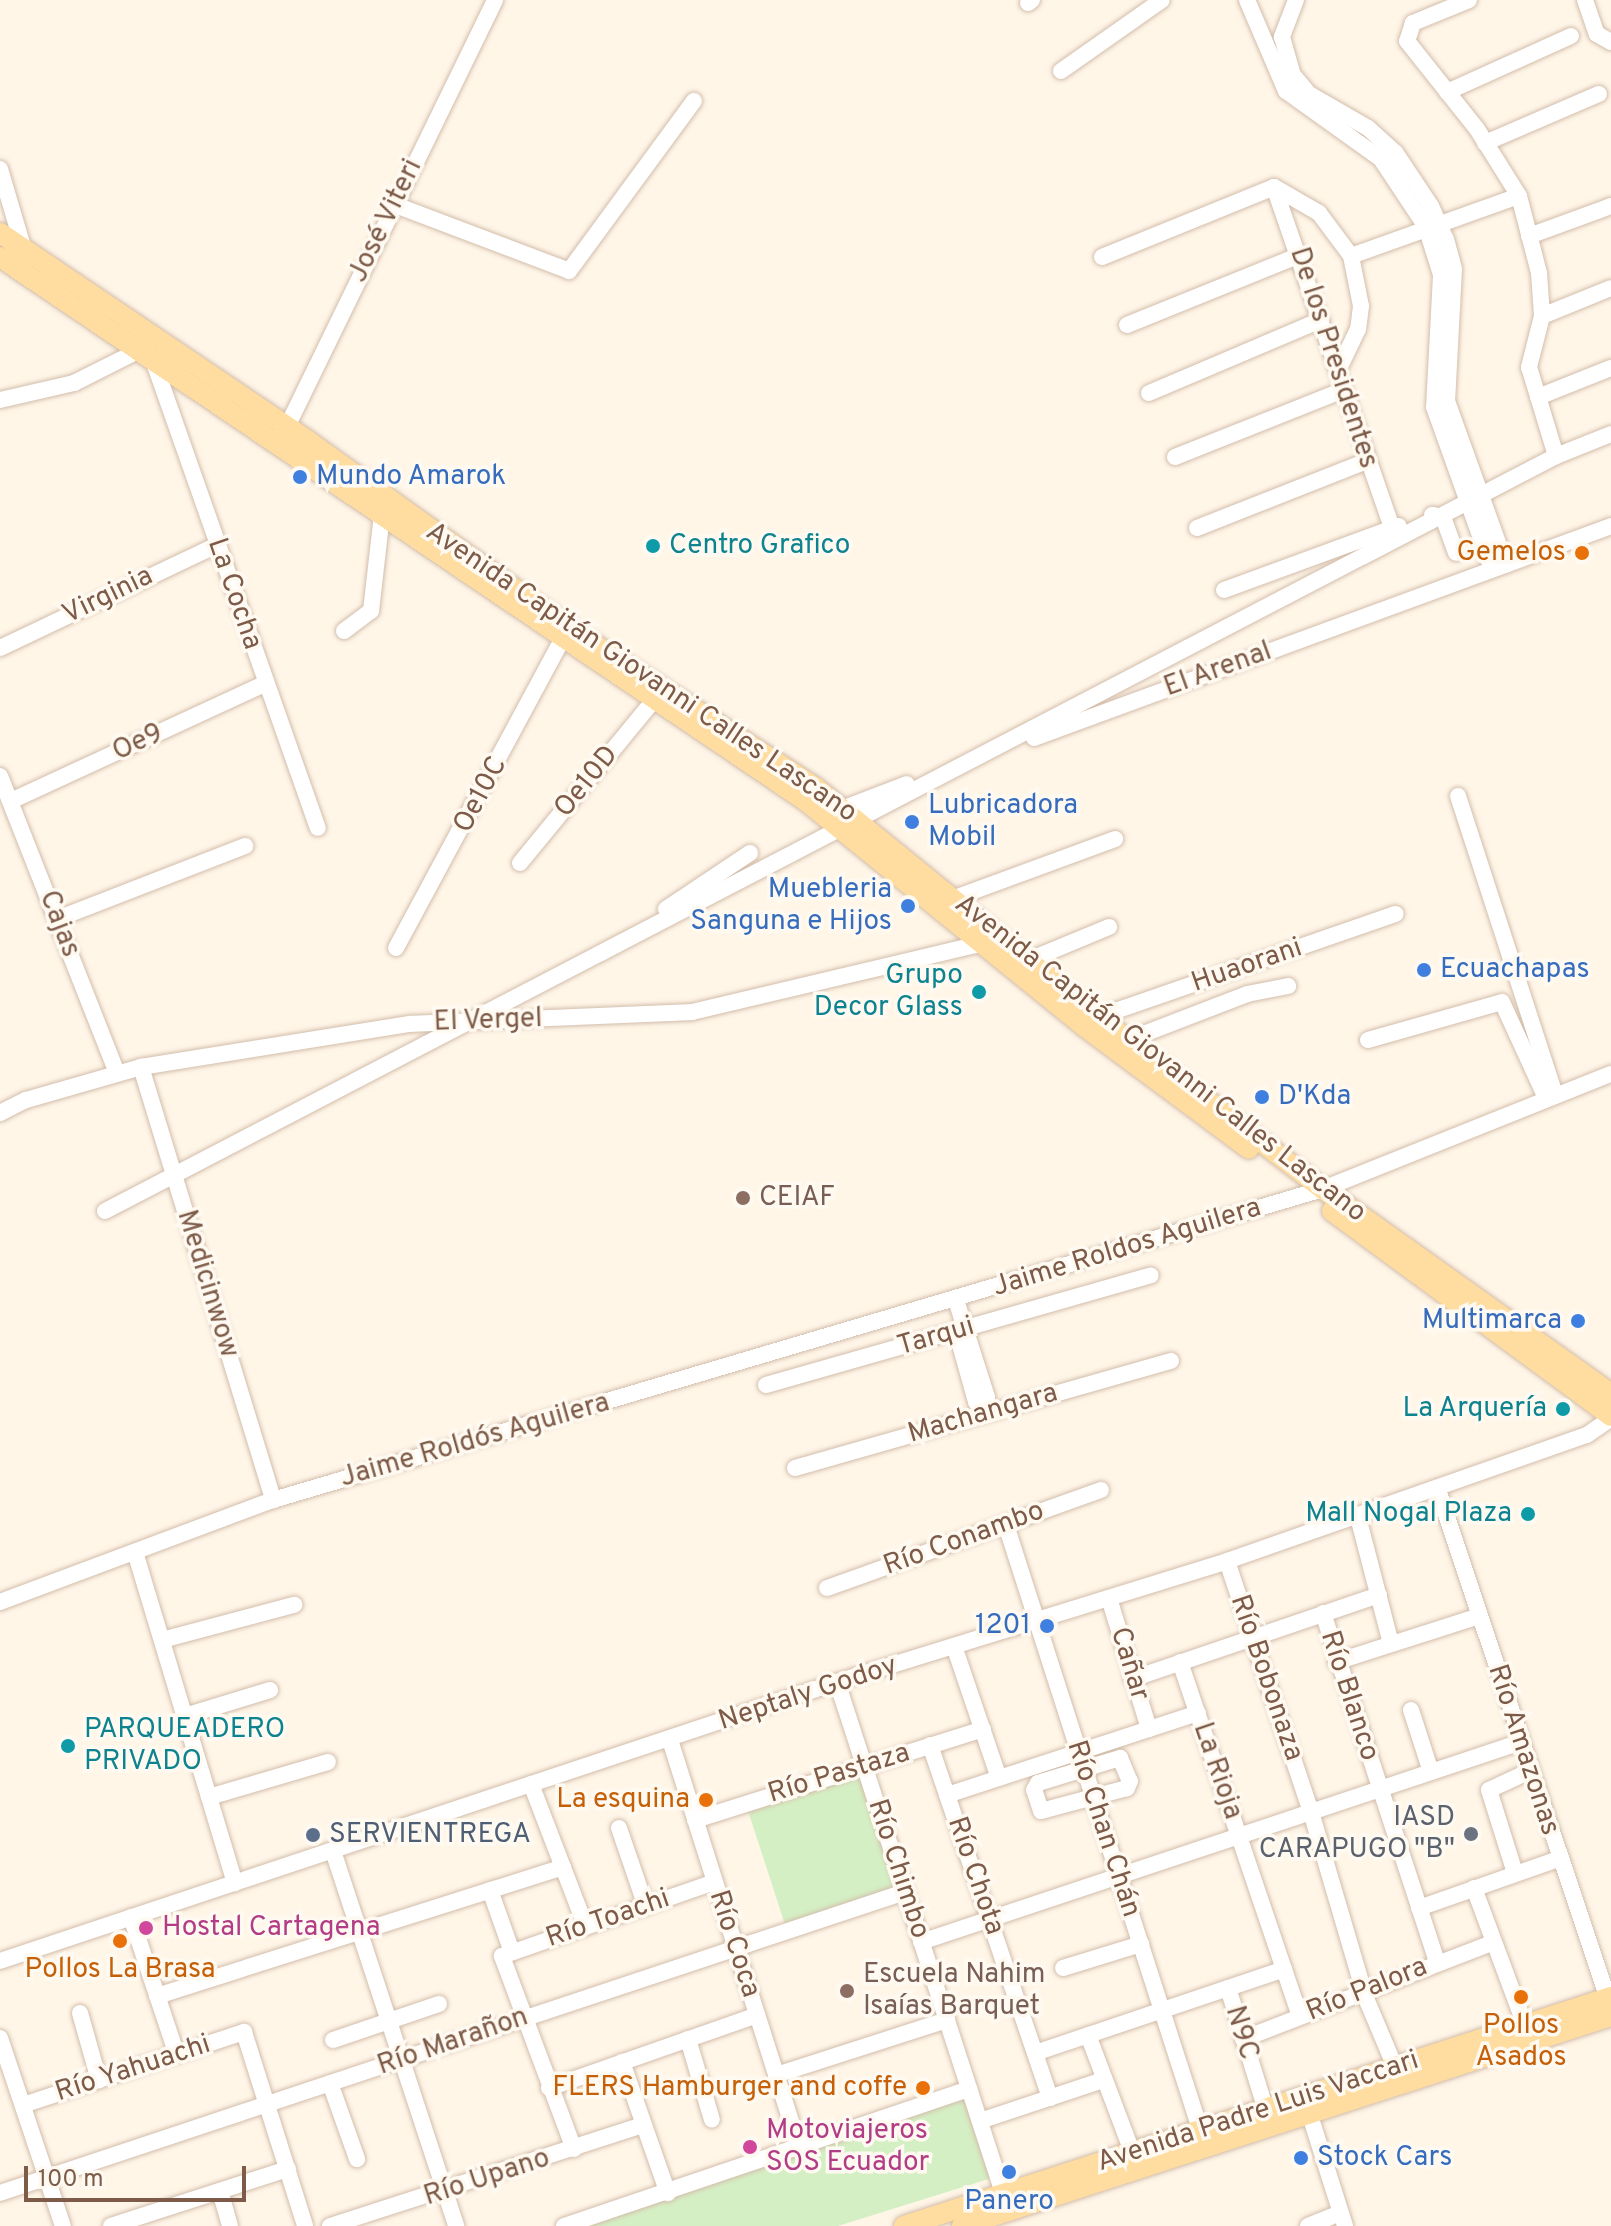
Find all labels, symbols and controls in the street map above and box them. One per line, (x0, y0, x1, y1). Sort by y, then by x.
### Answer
street label: José Viteri (342, 153, 430, 289)
street label: De los Presidentes (1281, 243, 1385, 473)
place label: Mundo Amarok (316, 460, 507, 494)
marker: Mundo Amarok (291, 468, 309, 486)
street label: Avenida Capitán Giovanni Calles Lascano (419, 516, 863, 830)
place label: Centro Grafico (669, 529, 850, 563)
street label: La Cocha (199, 534, 269, 654)
place label: Gemelos (1456, 536, 1566, 570)
marker: Centro Grafico (644, 537, 662, 555)
marker: Gemelos (1573, 544, 1591, 562)
street label: Virginia (57, 560, 159, 632)
street label: El Arenal (1159, 635, 1277, 705)
street label: Oe9 (107, 717, 169, 769)
street label: Oe10D (548, 739, 626, 825)
street label: Oe10C (447, 751, 515, 839)
place label: Lubricadora Mobil (928, 789, 1078, 855)
marker: Lubricadora Mobil (903, 813, 921, 831)
place label: Muebleria Sanguna e Hijos (690, 873, 892, 939)
street label: Cajas (31, 886, 87, 962)
street label: Avenida Capitán Giovanni Calles Lascano (948, 888, 1372, 1230)
marker: Muebleria Sanguna e Hijos (899, 897, 917, 915)
street label: Huaorani (1187, 931, 1307, 1001)
place label: Ecuachapas (1440, 953, 1590, 987)
place label: Grupo Decor Glass (814, 959, 963, 1025)
marker: Ecuachapas (1415, 961, 1433, 979)
marker: Grupo Decor Glass (970, 983, 988, 1001)
street label: El Vergel (433, 1002, 543, 1040)
place label: D'Kda (1278, 1080, 1351, 1114)
marker: D'Kda (1253, 1088, 1271, 1106)
place label: CEIAF (759, 1181, 835, 1215)
marker: CEIAF (734, 1189, 752, 1207)
street label: Jaime Roldos Aguilera (988, 1191, 1266, 1305)
street label: Medicinwow (169, 1206, 245, 1362)
place label: Multimarca (1422, 1304, 1562, 1338)
street label: Tarqui (894, 1310, 978, 1364)
marker: Multimarca (1569, 1312, 1587, 1330)
street label: Machangara (904, 1377, 1062, 1451)
street label: Jaime Roldós Aguilera (336, 1386, 614, 1496)
place label: La Arquería (1401, 1392, 1547, 1426)
marker: La Arquería (1554, 1400, 1572, 1418)
street label: Río Conambo (879, 1494, 1049, 1584)
place label: Mall Nogal Plaza (1305, 1497, 1512, 1531)
marker: Mall Nogal Plaza (1519, 1505, 1537, 1523)
street label: Río Bobonaza (1222, 1591, 1310, 1765)
place label: 1201 (975, 1609, 1031, 1643)
marker: 1201 (1038, 1617, 1056, 1635)
street label: Cañar (1102, 1623, 1156, 1705)
street label: Río Blanco (1312, 1627, 1386, 1765)
street label: Neptaly Godoy (714, 1649, 902, 1739)
street label: Río Amazonas (1479, 1660, 1567, 1840)
place label: PARQUEADERO PRIVADO (84, 1713, 285, 1779)
street label: La Rioja (1185, 1718, 1249, 1824)
street label: Río Chan Chán (1059, 1736, 1147, 1922)
marker: PARQUEADERO PRIVADO (59, 1737, 77, 1755)
street label: Río Pastaza (764, 1737, 914, 1811)
place label: La esquina (556, 1783, 690, 1817)
marker: La esquina (697, 1791, 715, 1809)
street label: Río Chimbo (860, 1795, 936, 1943)
place label: IASD CARAPUGO "B" (1259, 1801, 1455, 1867)
street label: Río Chota (939, 1813, 1011, 1939)
place label: SERVIENTREGA (329, 1818, 531, 1852)
marker: IASD CARAPUGO "B" (1462, 1825, 1480, 1843)
marker: SERVIENTREGA (304, 1826, 322, 1844)
street label: Río Toachi (541, 1882, 675, 1956)
street label: Río Coca (701, 1886, 767, 2002)
place label: Hostal Cartagena (162, 1911, 380, 1945)
marker: Hostal Cartagena (137, 1919, 155, 1937)
marker: Pollos La Brasa (111, 1932, 129, 1950)
street label: Río Palora (1302, 1951, 1432, 2029)
place label: Pollos La Brasa (24, 1953, 216, 1987)
place label: Escuela Nahim Isaías Barquet (863, 1958, 1045, 2024)
marker: Escuela Nahim Isaías Barquet (838, 1982, 856, 2000)
marker: Pollos Asados (1512, 1988, 1530, 2006)
street label: Río Marañon (373, 2001, 533, 2083)
street label: N9C (1217, 2002, 1265, 2064)
place label: Pollos Asados (1475, 2009, 1567, 2075)
street label: Río Yahuachi (51, 2028, 215, 2110)
street label: Avenida Padre Luis Vaccari (1092, 2044, 1424, 2180)
place label: FLERS Hamburger and coffe (552, 2071, 907, 2105)
marker: FLERS Hamburger and coffe (914, 2079, 932, 2097)
place label: Motoviajeros SOS Ecuador (766, 2114, 929, 2180)
marker: Motoviajeros SOS Ecuador (741, 2138, 759, 2156)
place label: Stock Cars (1317, 2141, 1452, 2175)
street label: Río Upano (420, 2142, 554, 2214)
marker: Stock Cars (1292, 2149, 1310, 2167)
scale bar (28, 2150, 250, 2200)
marker: Panero (1000, 2163, 1018, 2181)
text: 100 m (38, 2165, 104, 2195)
place label: Panero (964, 2185, 1054, 2219)

